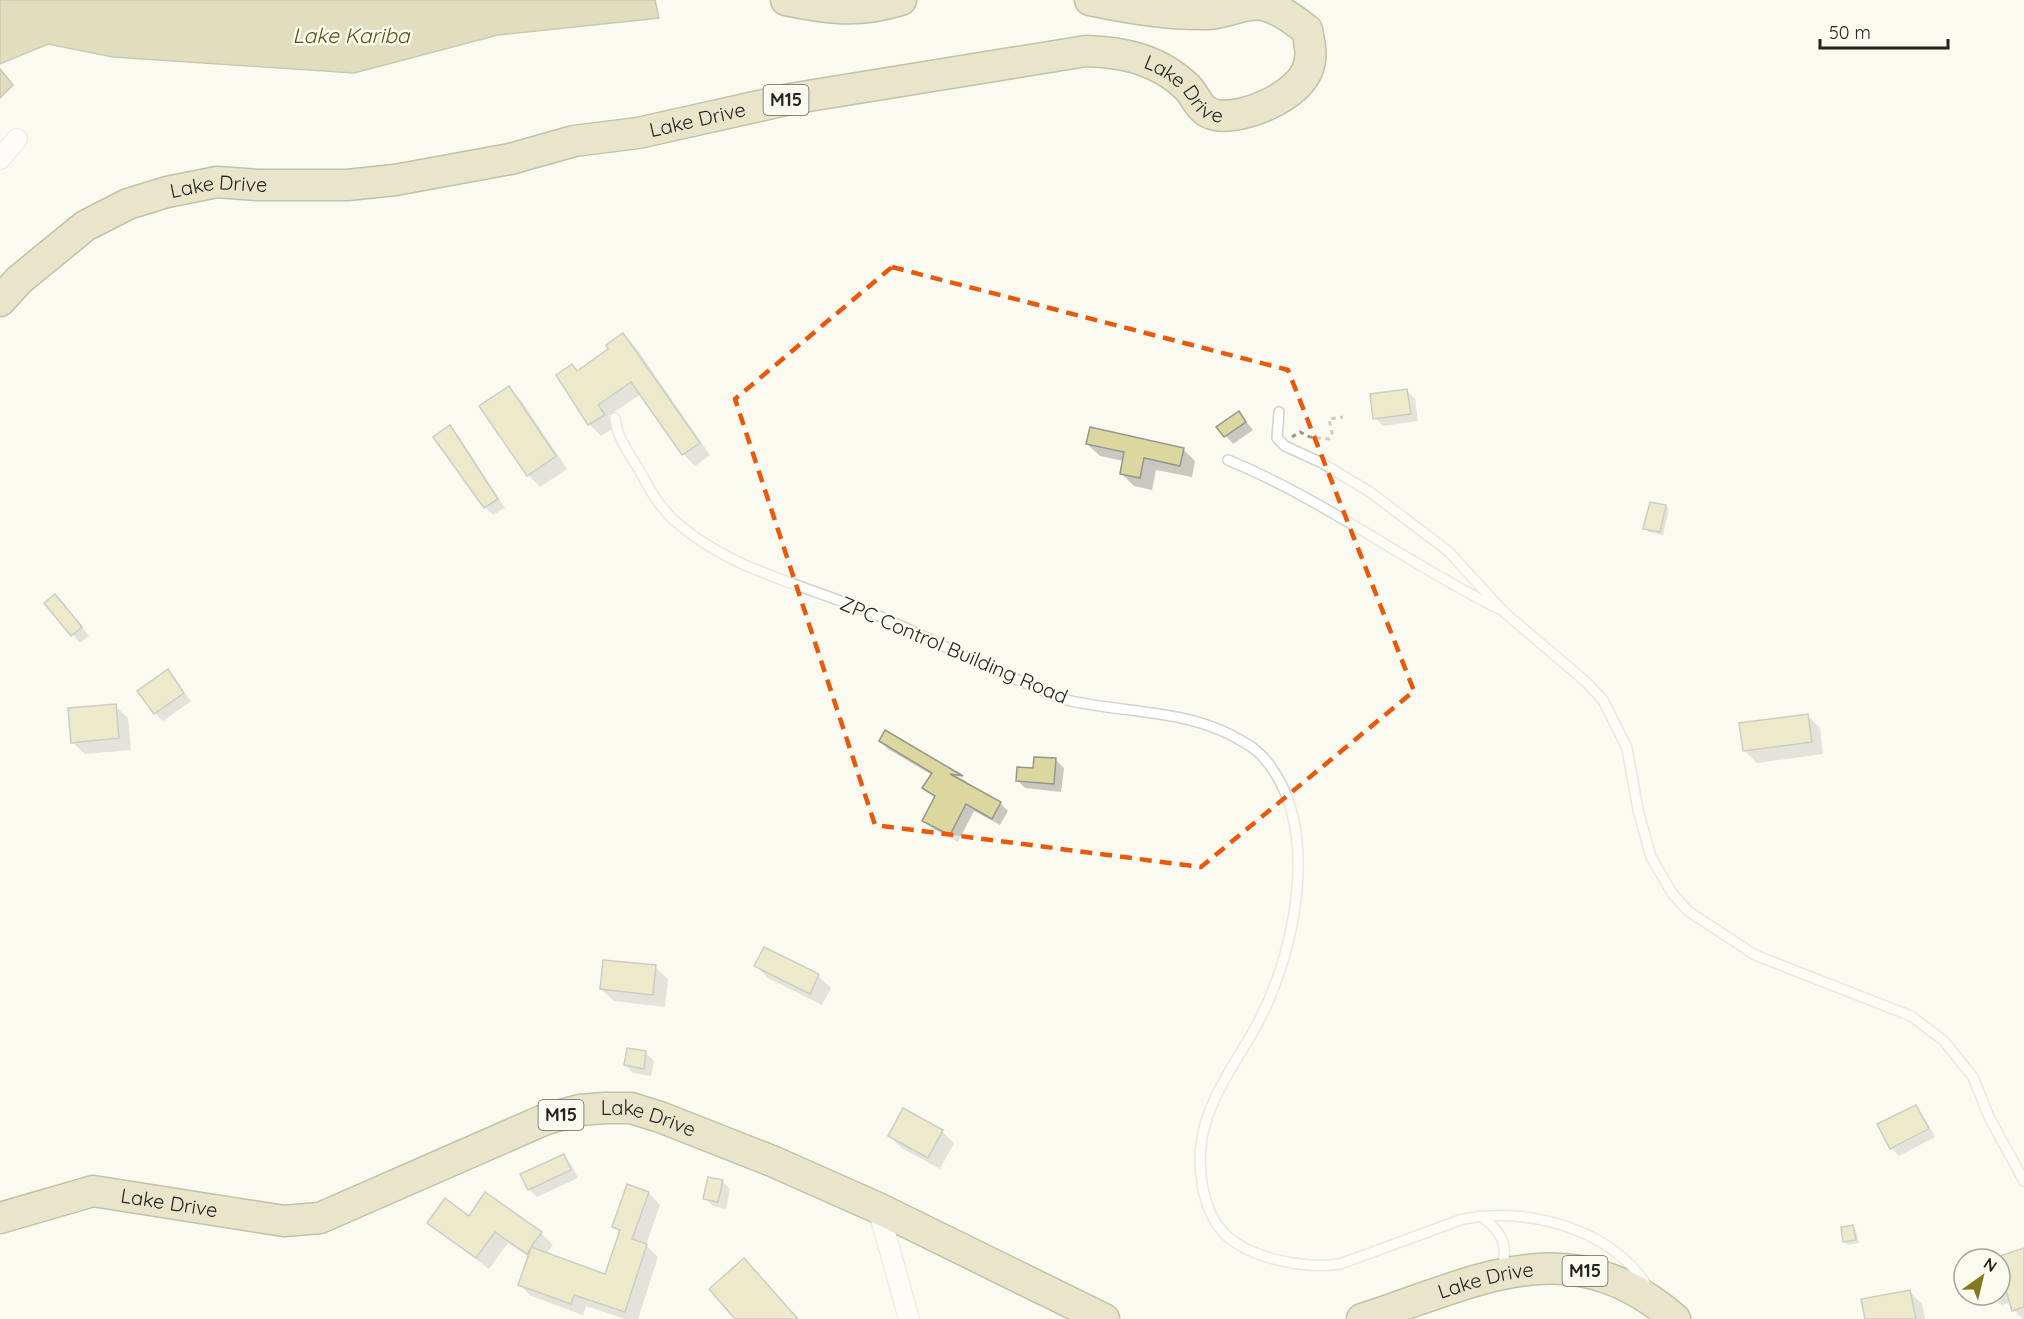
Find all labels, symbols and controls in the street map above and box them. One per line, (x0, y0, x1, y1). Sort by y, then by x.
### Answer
scale bar (1820, 12, 1948, 50)
text: 50 m (1829, 21, 1871, 44)
water label: Lake Kariba (292, 22, 411, 48)
street label: Lake Drive (1141, 49, 1225, 128)
road number: M15 (764, 85, 808, 115)
street label: Lake Drive (647, 96, 748, 142)
street label: Lake Drive (168, 169, 267, 203)
street label: ZPC Control Building Road (837, 590, 1072, 709)
street label: Lake Drive (601, 1095, 700, 1142)
road number: M15 (538, 1100, 584, 1130)
street label: Lake Drive (119, 1183, 220, 1222)
north arrow (1952, 1247, 2012, 1307)
text: N (1980, 1253, 2001, 1276)
street label: Lake Drive (1434, 1256, 1535, 1304)
road number: M15 (1562, 1256, 1608, 1286)

